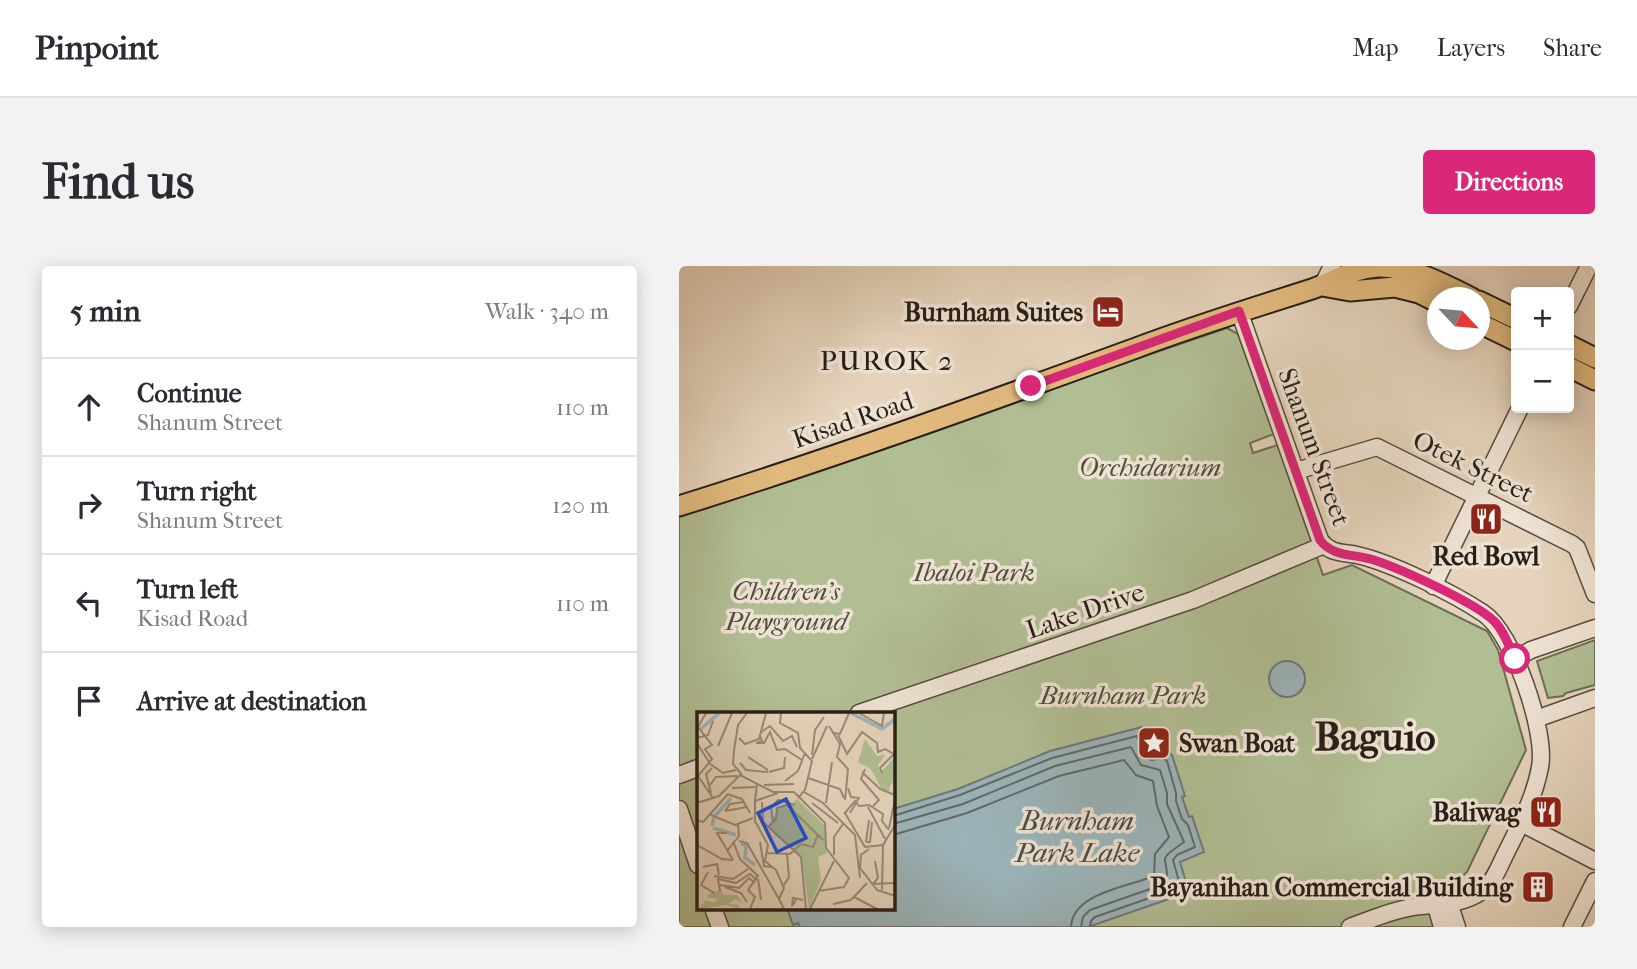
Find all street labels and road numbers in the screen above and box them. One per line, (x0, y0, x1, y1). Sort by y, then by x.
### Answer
street label: Shanum Street (1271, 364, 1357, 531)
street label: Kisad Road (788, 385, 918, 455)
street label: Otek Street (1408, 425, 1539, 510)
street label: Lake Drive (1022, 576, 1148, 646)

